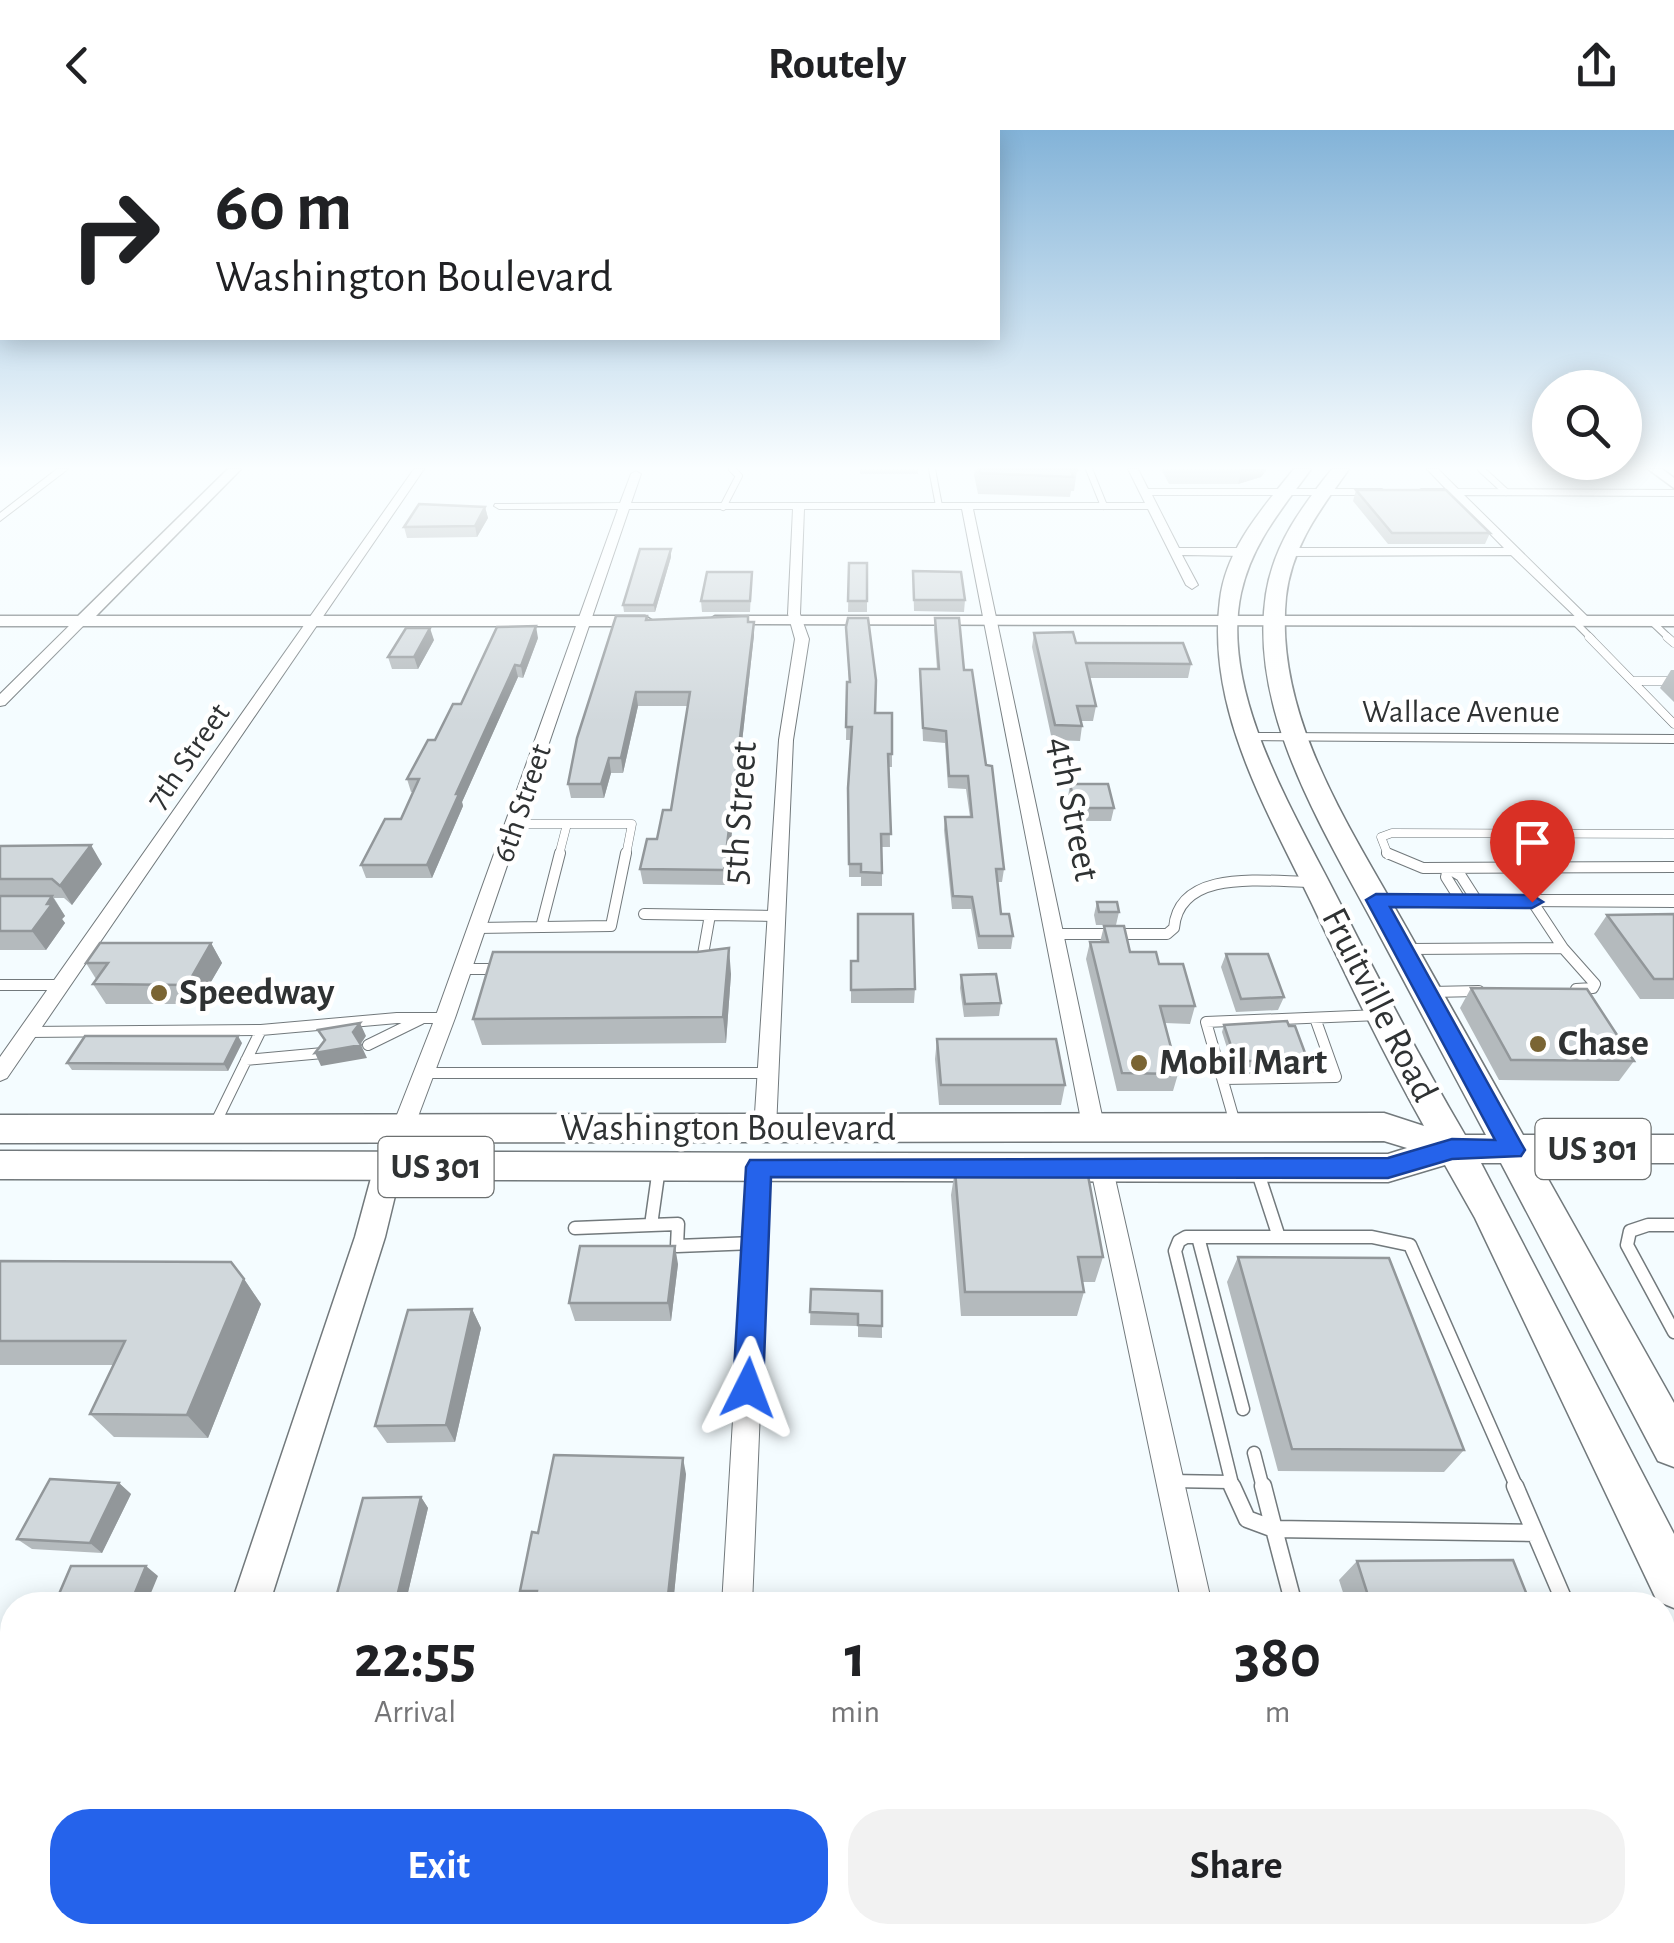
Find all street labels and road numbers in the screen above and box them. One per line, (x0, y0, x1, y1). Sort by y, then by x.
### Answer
street label: Wallace Avenue (1362, 696, 1560, 728)
street label: 7th Street (140, 697, 236, 815)
street label: 4th Street (1040, 734, 1106, 884)
street label: 6th Street (487, 740, 557, 866)
street label: 5th Street (716, 740, 764, 886)
street label: Fruitville Road (1314, 902, 1444, 1108)
street label: Washington Boulevard (560, 1110, 896, 1148)
road number: US 301 (1536, 1119, 1650, 1179)
road number: US 301 (378, 1137, 494, 1197)

